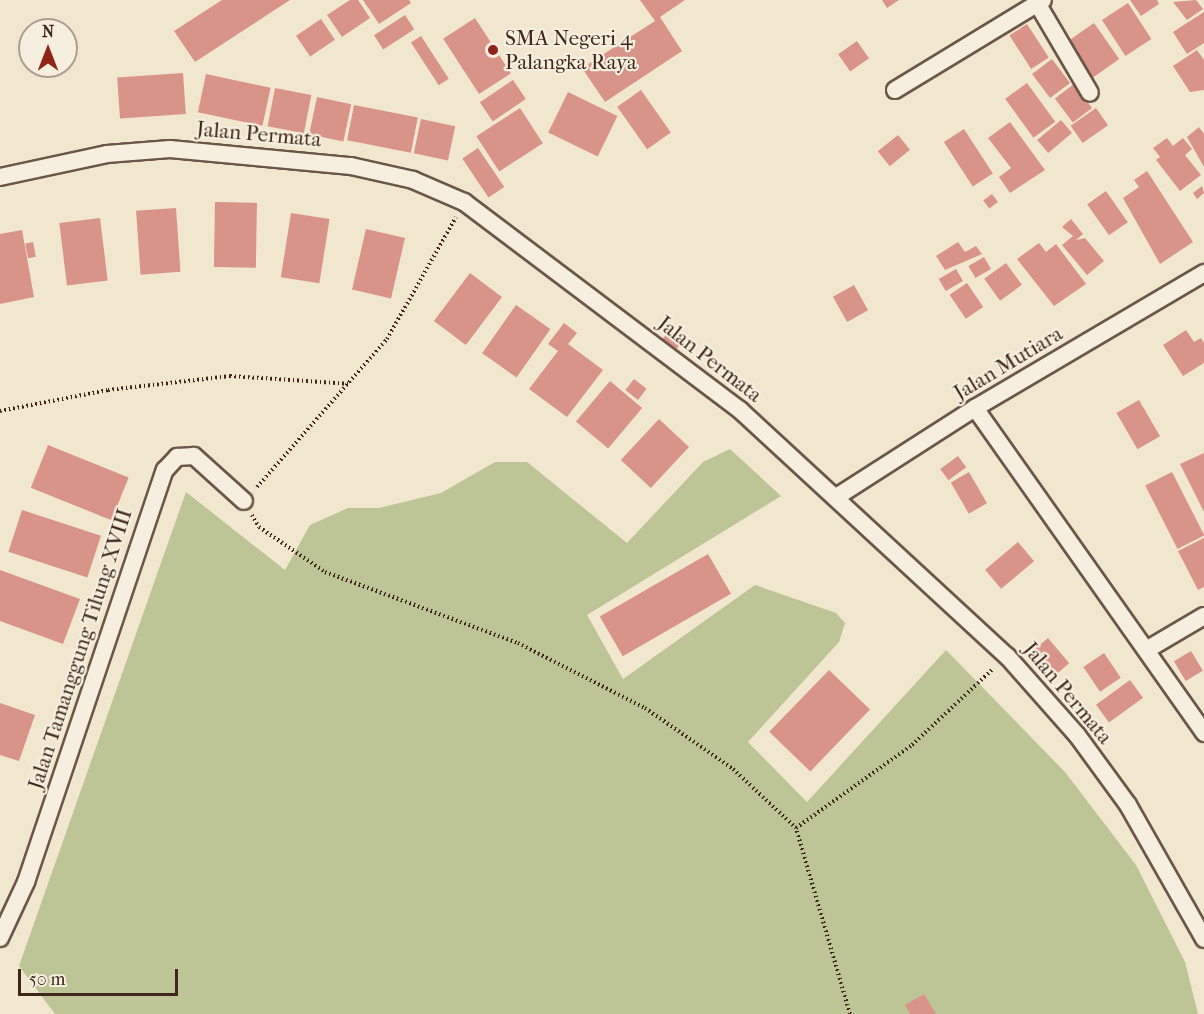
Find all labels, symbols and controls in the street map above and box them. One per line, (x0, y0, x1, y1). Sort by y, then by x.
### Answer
north arrow (18, 18, 78, 78)
text: N (42, 22, 54, 41)
place label: SMA Negeri 4 Palangka Raya (505, 25, 637, 75)
marker: SMA Negeri 4 Palangka Raya (486, 43, 500, 57)
street label: Jalan Permata (196, 116, 322, 152)
street label: Jalan Permata (653, 311, 767, 407)
street label: Jalan Mutiara (949, 321, 1067, 405)
street label: Jalan Tamanggung Tilung XVIII (23, 506, 137, 792)
street label: Jalan Permata (1018, 637, 1118, 749)
scale bar (21, 957, 182, 995)
text: 50 m (29, 969, 65, 990)

